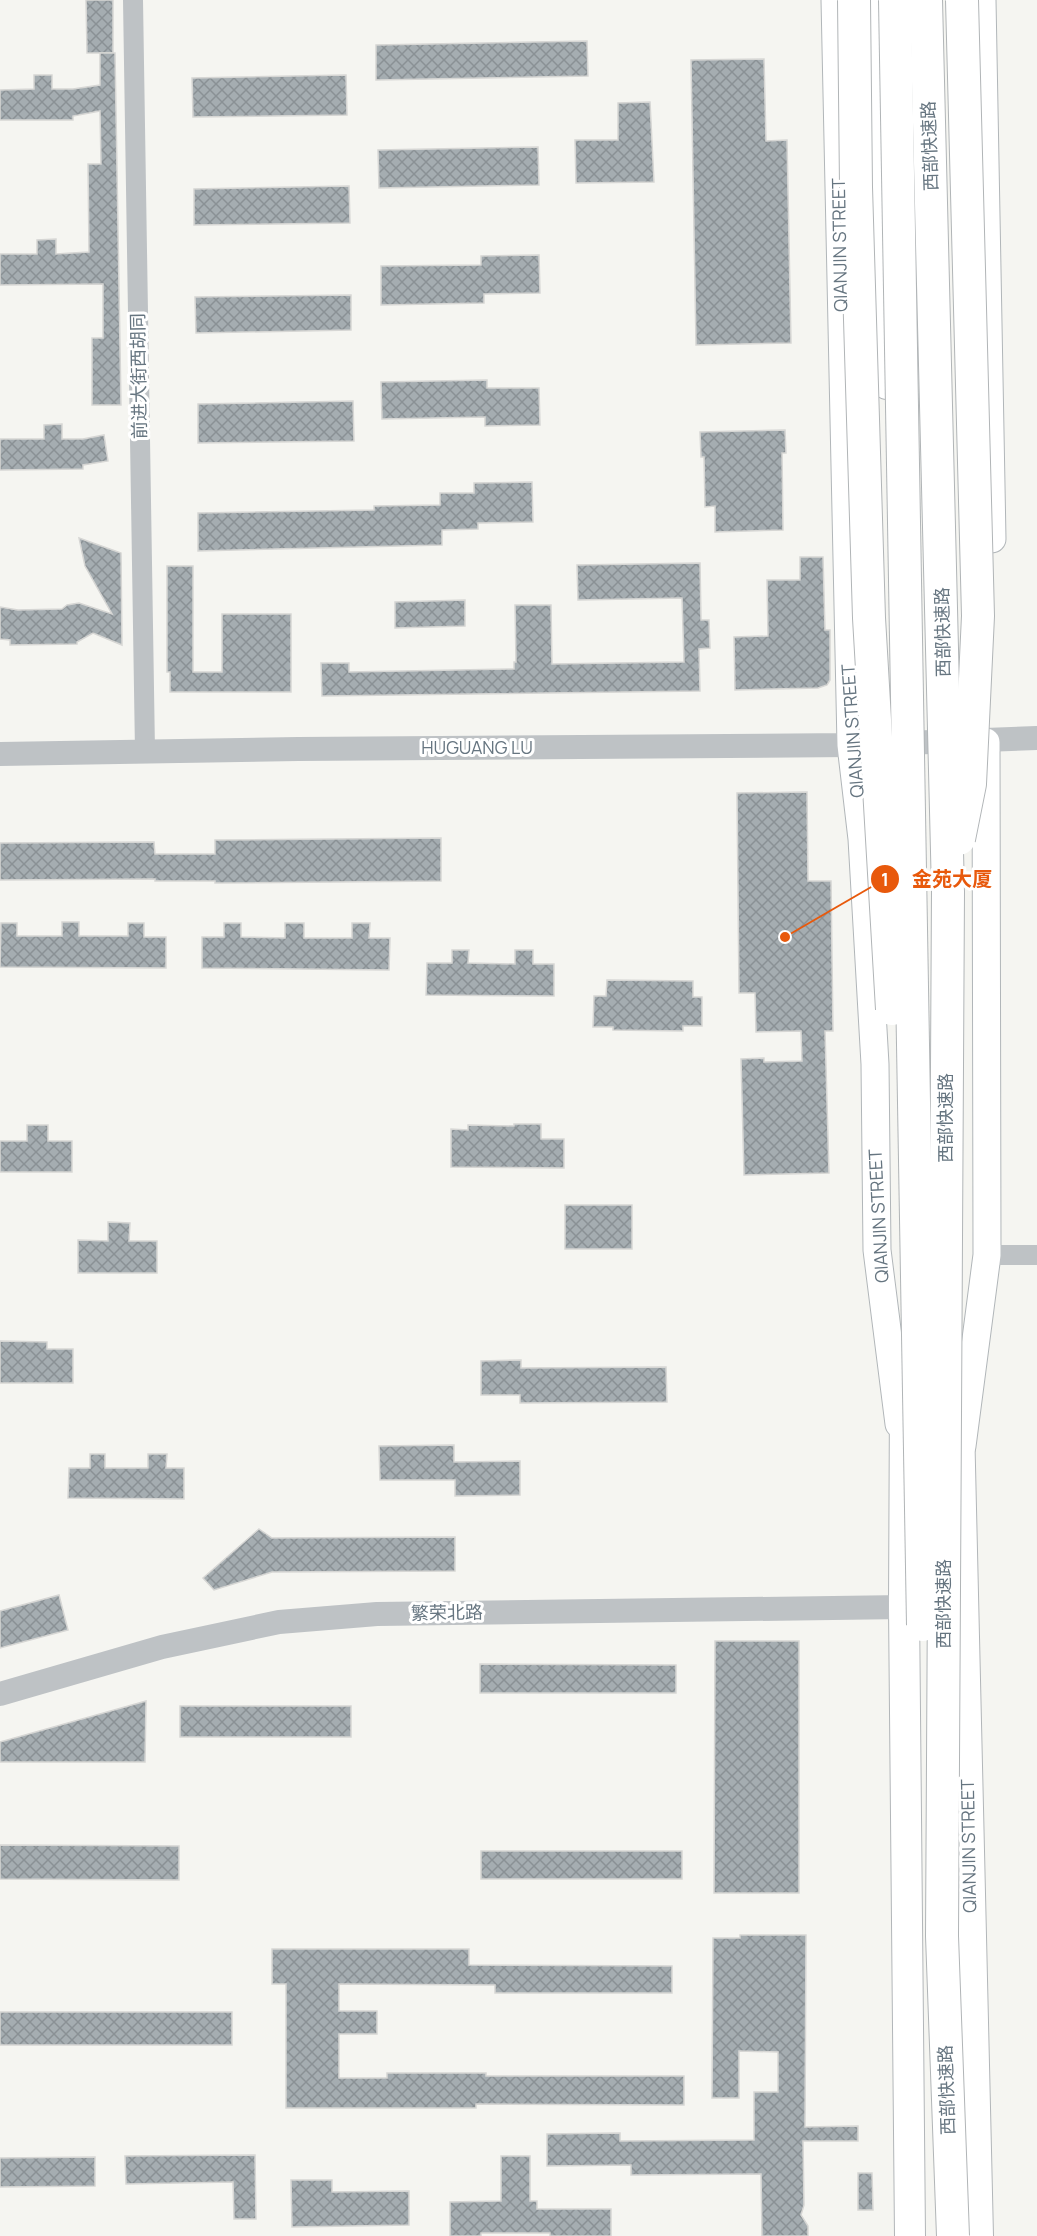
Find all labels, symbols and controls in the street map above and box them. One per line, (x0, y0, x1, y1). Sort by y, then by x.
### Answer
street label: 西部快速路 (915, 101, 943, 191)
street label: QIANJIN STREET (826, 178, 852, 312)
street label: 前进大街西胡同 (125, 313, 151, 439)
street label: 西部快速路 (929, 587, 955, 677)
street label: QIANJIN STREET (835, 663, 869, 799)
street label: HUGUANG LU (421, 735, 533, 759)
callout: 金苑大厦 (870, 860, 1004, 898)
text: 金苑大厦 (912, 865, 992, 892)
text: 1 (881, 867, 889, 891)
street label: 西部快速路 (933, 1073, 957, 1163)
street label: QIANJIN STREET (863, 1148, 893, 1284)
street label: 西部快速路 (931, 1559, 955, 1649)
street label: 繁荣北路 (411, 1599, 483, 1625)
street label: QIANJIN STREET (955, 1779, 981, 1913)
street label: 西部快速路 (932, 2045, 960, 2135)

